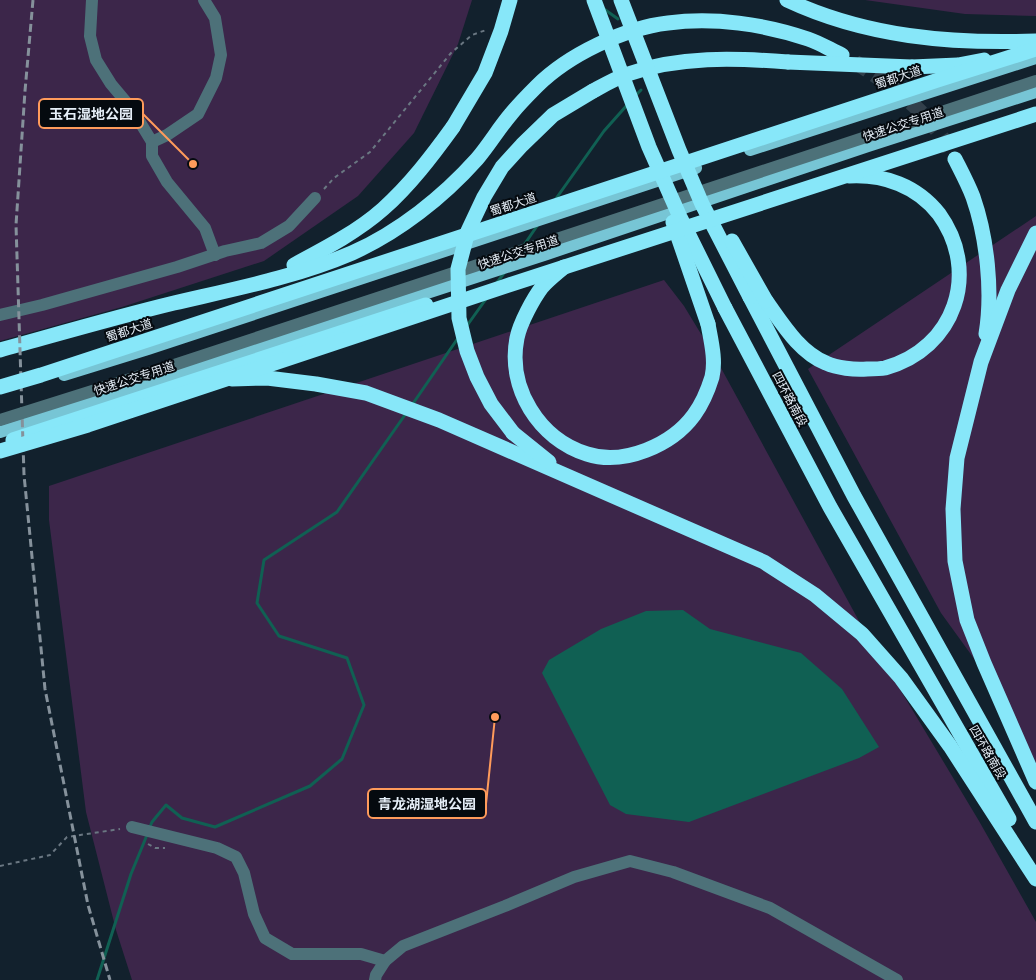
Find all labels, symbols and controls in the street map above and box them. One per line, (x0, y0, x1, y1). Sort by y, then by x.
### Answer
street label: 蜀都大道 (873, 63, 923, 91)
callout: 玉石湿地公园 (39, 99, 143, 128)
street label: 快速公交专用道 (861, 105, 945, 143)
text: 玉石湿地公园 (49, 106, 133, 122)
street label: 蜀都大道 (488, 190, 538, 218)
street label: 快速公交专用道 (476, 233, 560, 271)
street label: 蜀都大道 (104, 316, 154, 344)
street label: 快速公交专用道 (92, 359, 176, 397)
street label: 四环路南段 (770, 369, 810, 429)
street label: 四环路南段 (967, 723, 1009, 781)
callout: 青龙湖湿地公园 (368, 789, 486, 818)
text: 青龙湖湿地公园 (378, 796, 476, 812)

